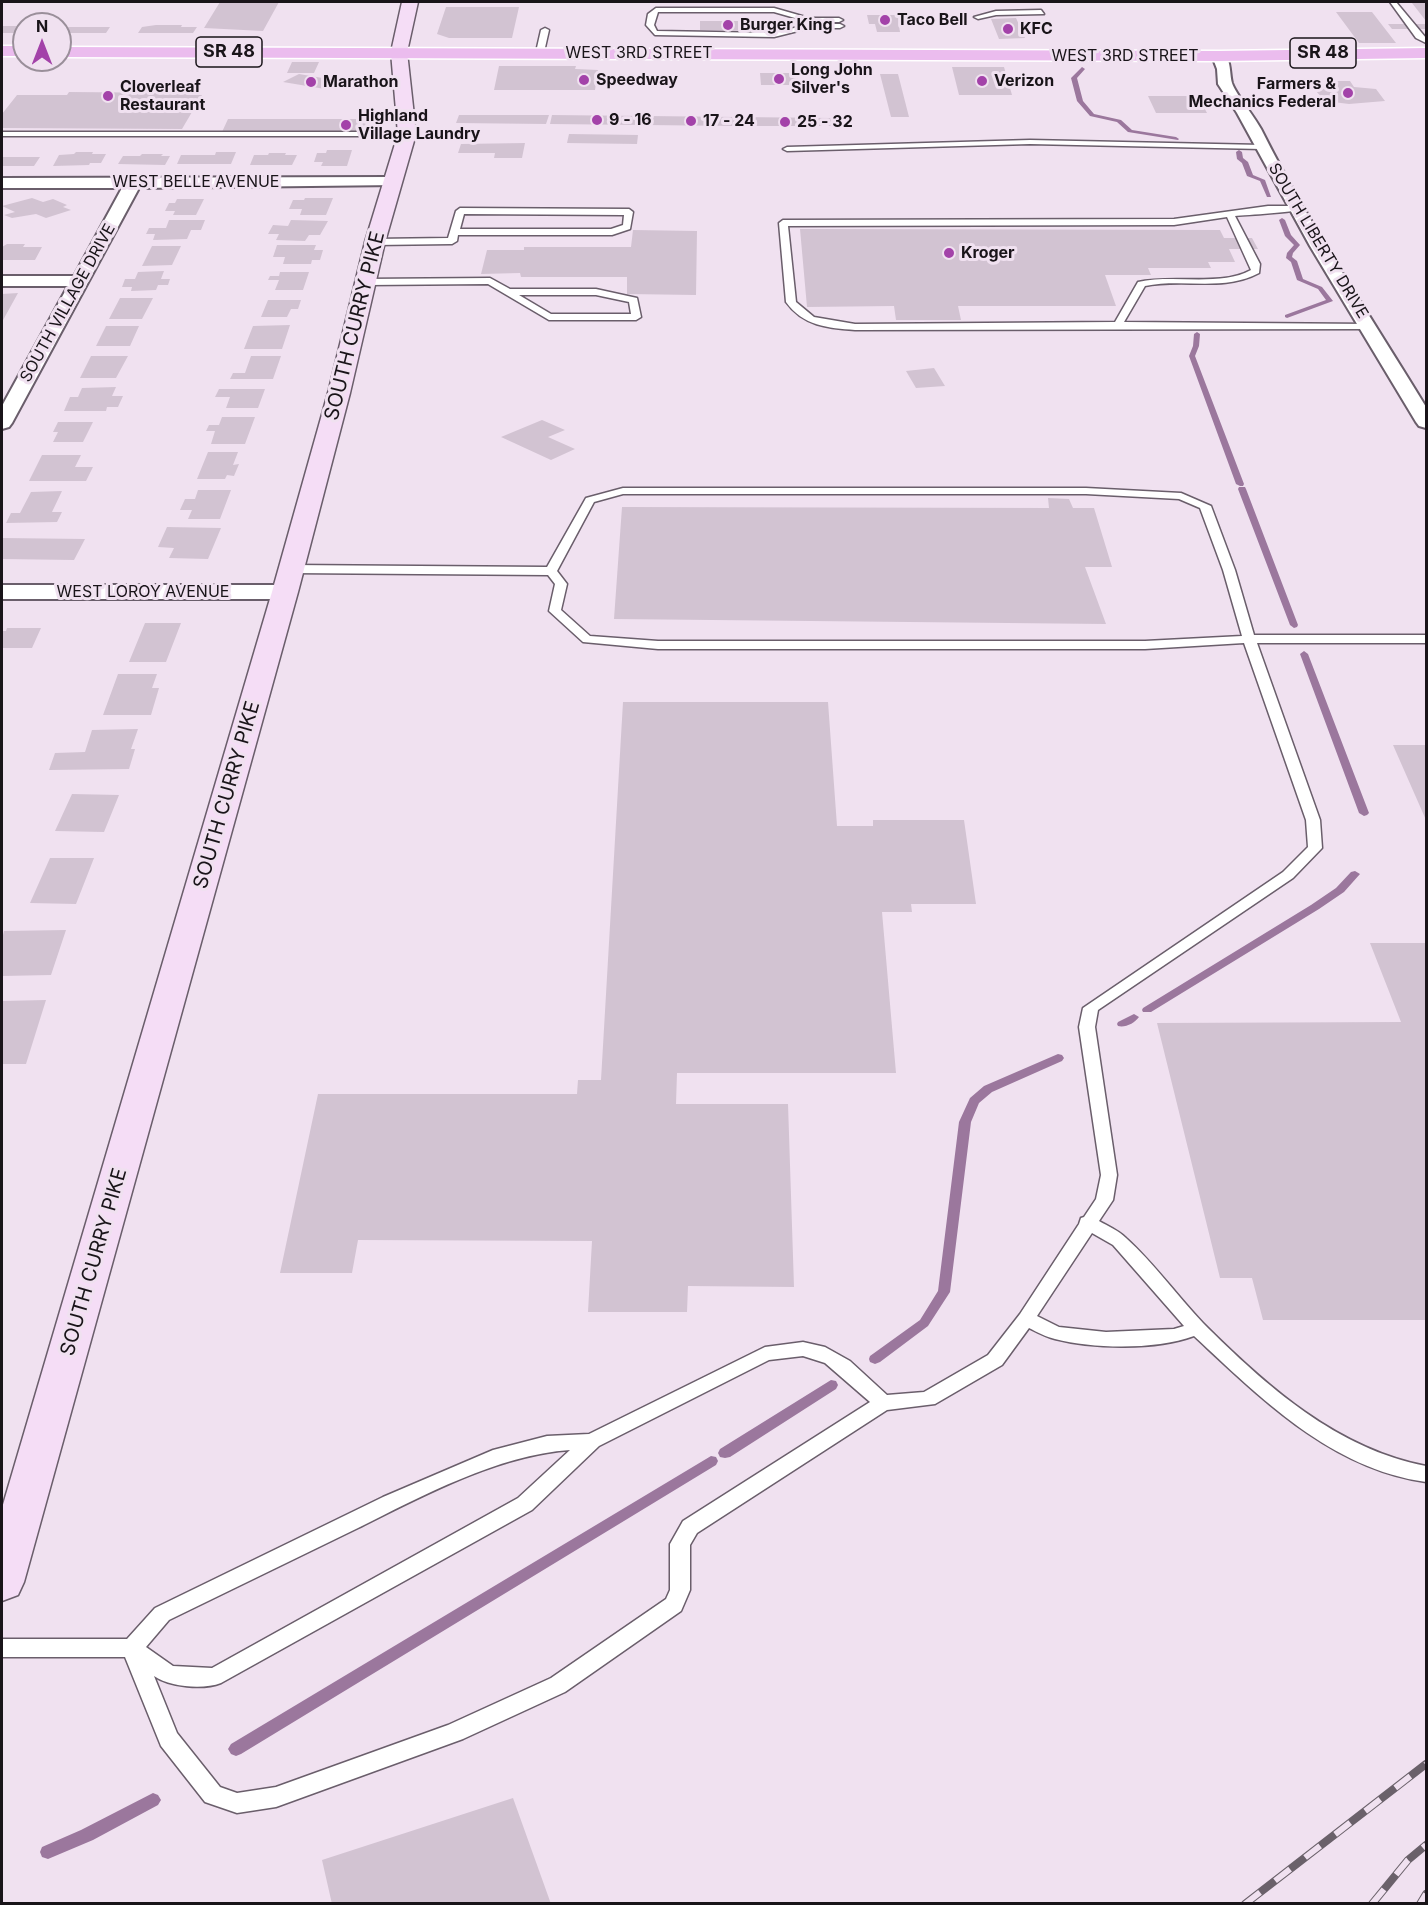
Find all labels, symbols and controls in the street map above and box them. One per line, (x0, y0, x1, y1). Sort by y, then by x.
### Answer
place label: Taco Bell (897, 10, 968, 30)
north arrow (12, 12, 72, 72)
marker: Taco Bell (878, 13, 892, 27)
place label: Burger King (740, 15, 833, 35)
text: N (36, 16, 48, 36)
marker: Burger King (721, 18, 735, 32)
place label: KFC (1020, 19, 1053, 39)
marker: KFC (1001, 22, 1015, 36)
road number: SR 48 (196, 37, 262, 67)
road number: SR 48 (1290, 38, 1356, 68)
street label: WEST 3RD STREET (565, 43, 713, 63)
street label: WEST 3RD STREET (1051, 46, 1199, 66)
place label: Long John Silver's (791, 60, 873, 98)
place label: Speedway (596, 70, 678, 90)
place label: Verizon (994, 71, 1054, 91)
place label: Marathon (323, 72, 398, 92)
marker: Long John Silver's (772, 72, 786, 86)
marker: Speedway (577, 73, 591, 87)
marker: Verizon (975, 74, 989, 88)
place label: Farmers & Mechanics Federal (1188, 74, 1336, 112)
marker: Marathon (304, 75, 318, 89)
place label: Cloverleaf Restaurant (120, 77, 205, 115)
marker: Farmers & Mechanics Federal (1341, 86, 1355, 100)
marker: Cloverleaf Restaurant (101, 89, 115, 103)
place label: Highland Village Laundry (358, 106, 480, 144)
place label: 9 - 16 (609, 110, 652, 130)
place label: 17 - 24 (703, 111, 755, 131)
place label: 25 - 32 (797, 112, 853, 132)
marker: 9 - 16 (590, 113, 604, 127)
marker: 17 - 24 (684, 114, 698, 128)
marker: 25 - 32 (778, 115, 792, 129)
marker: Highland Village Laundry (339, 118, 353, 132)
street label: SOUTH LIBERTY DRIVE (1264, 160, 1372, 322)
street label: WEST BELLE AVENUE (113, 172, 279, 192)
street label: SOUTH VILLAGE DRIVE (16, 221, 120, 385)
street label: SOUTH CURRY PIKE (320, 229, 390, 423)
place label: Kroger (961, 243, 1015, 263)
marker: Kroger (942, 246, 956, 260)
street label: WEST LOROY AVENUE (57, 582, 229, 602)
street label: SOUTH CURRY PIKE (189, 698, 265, 892)
street label: SOUTH CURRY PIKE (56, 1165, 132, 1359)

